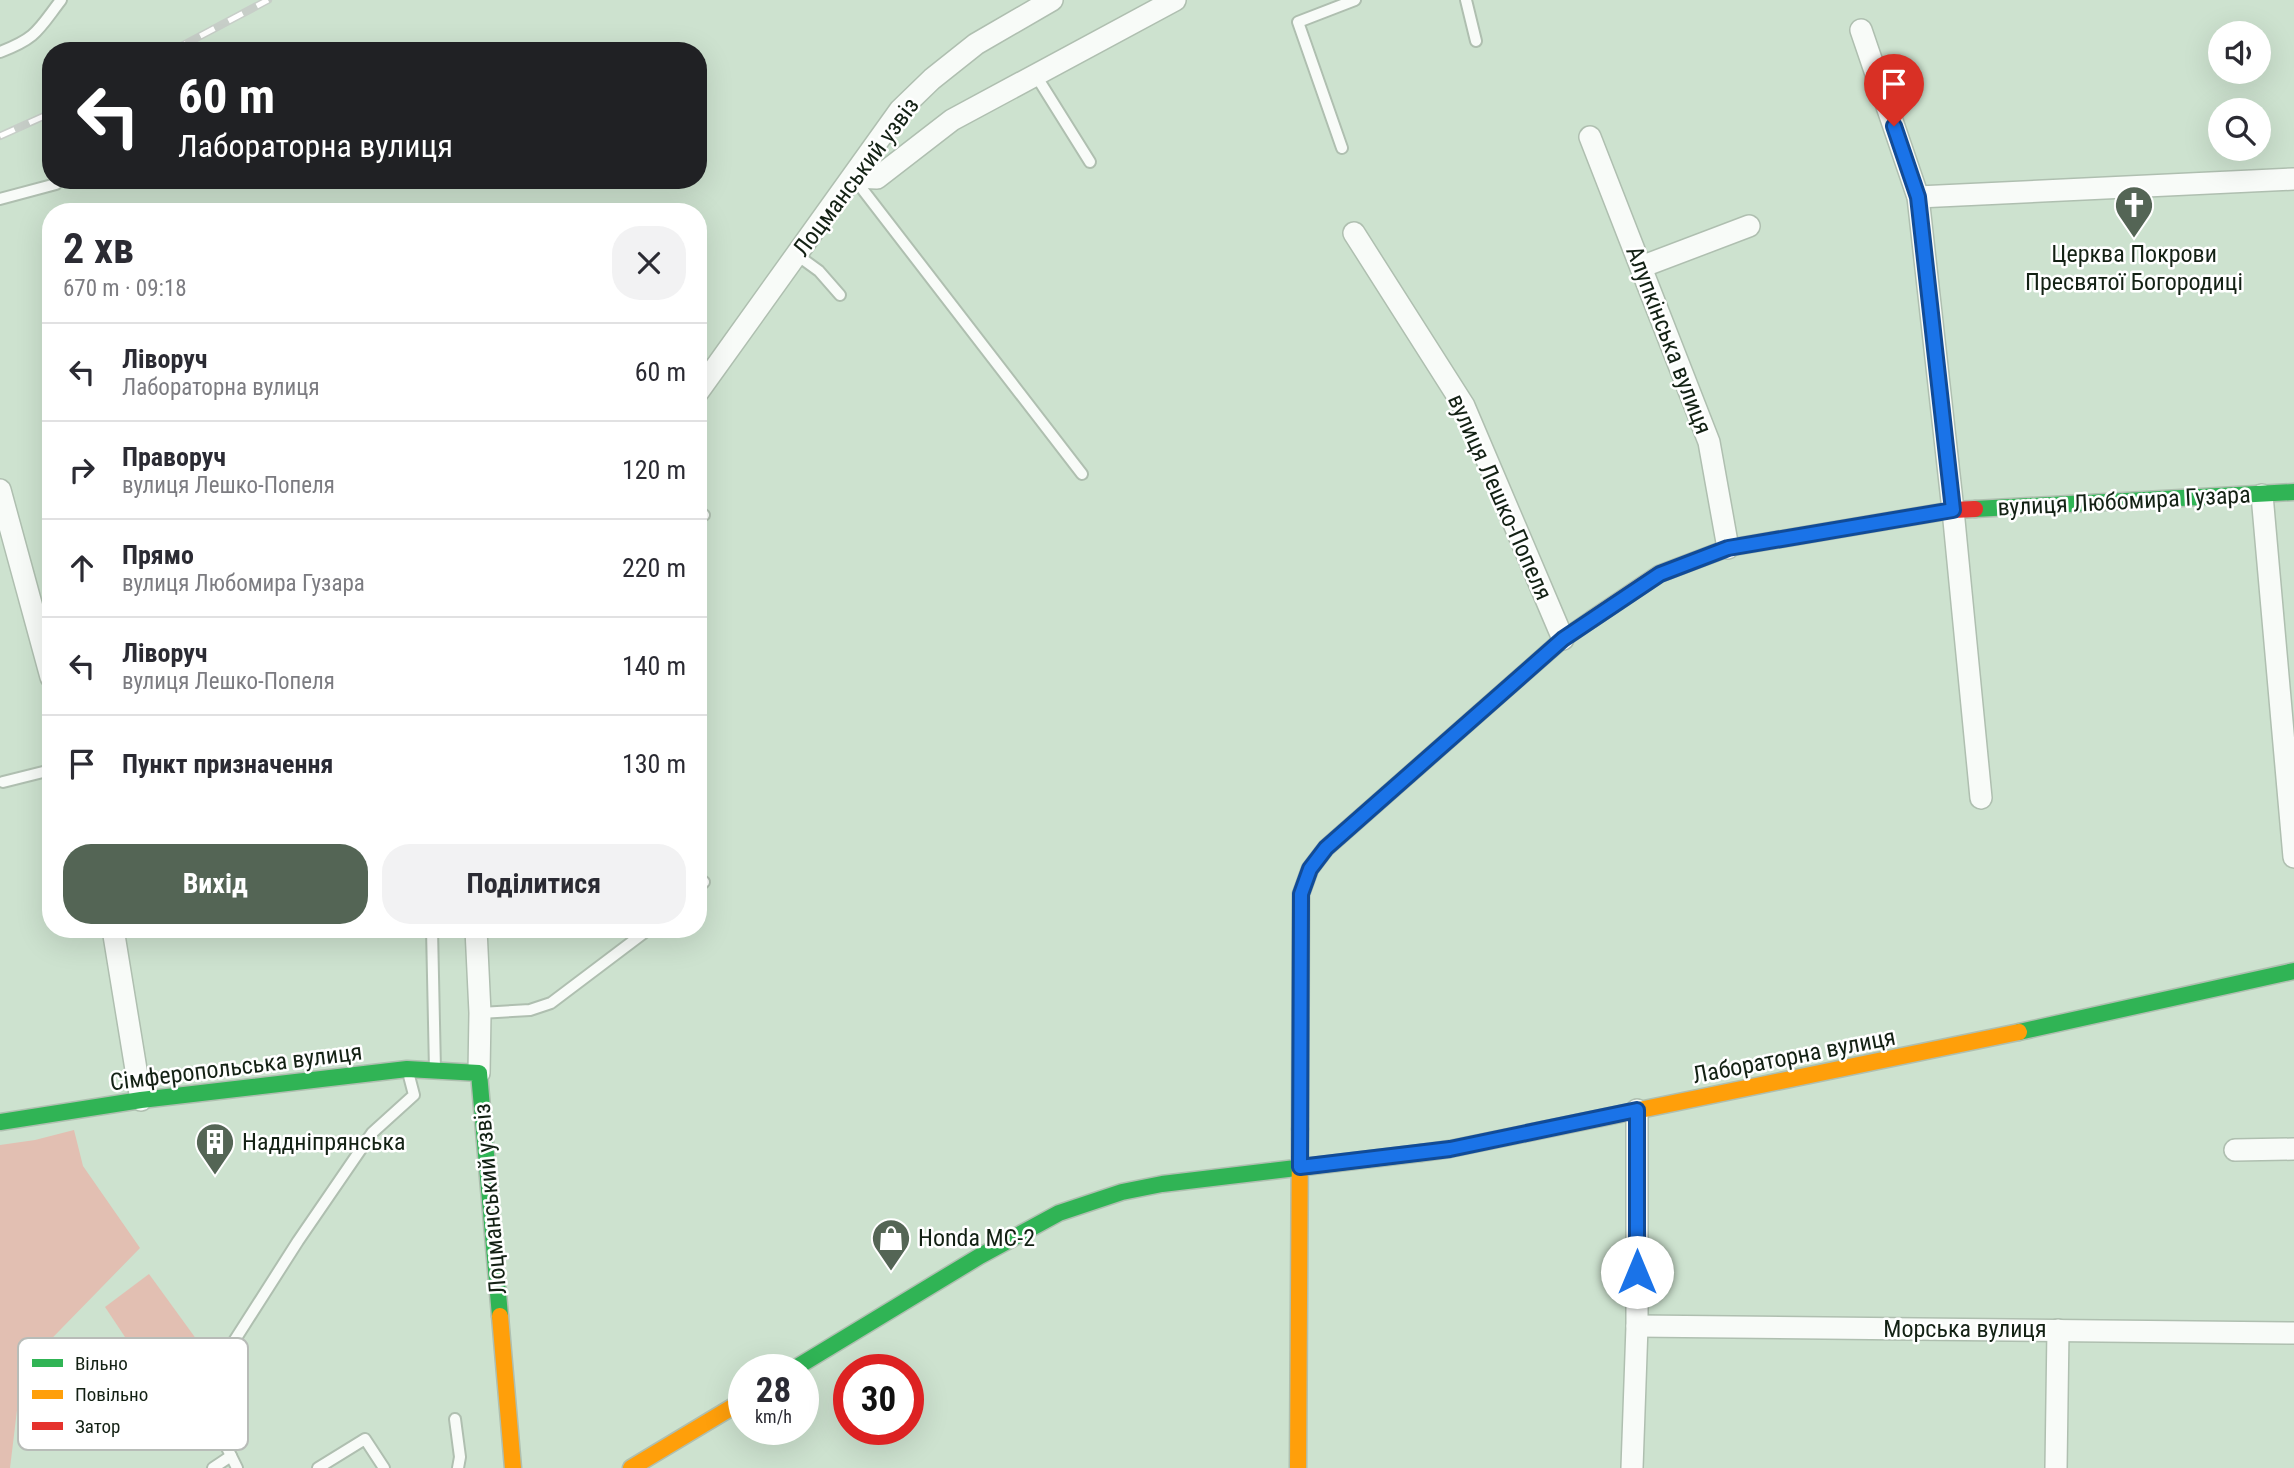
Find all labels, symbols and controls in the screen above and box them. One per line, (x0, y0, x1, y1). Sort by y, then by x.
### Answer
map controls (2208, 21, 2271, 161)
button: sound (2208, 21, 2271, 84)
pin (1864, 54, 1924, 126)
icon: arrive (1875, 65, 1913, 103)
text: 60 m (178, 68, 275, 125)
icon: left (63, 70, 154, 161)
street label: Лоцманський узвіз (787, 92, 925, 262)
button: search (2208, 98, 2271, 161)
text: Лабораторна вулиця (178, 127, 453, 165)
church icon: Церква Покрови Пресвятої Богородиці (2113, 184, 2155, 239)
text: 2 хв (63, 224, 134, 273)
button: close (612, 226, 686, 300)
place label: Церква Покрови Пресвятої Богородиці (2025, 240, 2243, 296)
street label: Алупкінська вулиця (1620, 242, 1718, 438)
text: 670 m · 09:18 (63, 275, 187, 302)
text: Ліворуч (122, 344, 207, 374)
icon: left (63, 353, 101, 391)
text: 60 m (635, 357, 686, 387)
text: Лабораторна вулиця (122, 374, 320, 401)
street label: вулиця Лешко-Попеля (1442, 390, 1558, 604)
text: Праворуч (122, 442, 226, 472)
icon: right (63, 451, 101, 489)
text: 120 m (622, 455, 686, 485)
text: вулиця Лешко-Попеля (122, 472, 335, 499)
street label: вулиця Любомира Гузара (1997, 480, 2251, 522)
text: Прямо (122, 540, 194, 570)
icon: ahead (63, 549, 101, 587)
text: 220 m (622, 553, 686, 583)
text: вулиця Любомира Гузара (122, 570, 365, 597)
text: Ліворуч (122, 638, 207, 668)
icon: left (63, 647, 101, 685)
text: 140 m (622, 651, 686, 681)
text: вулиця Лешко-Попеля (122, 668, 335, 695)
icon: arrive (63, 745, 101, 783)
text: Пункт призначення (122, 749, 333, 779)
text: 130 m (622, 749, 686, 779)
button: Вихід (63, 844, 368, 924)
button: Поділитися (382, 844, 686, 924)
street label: Лабораторна вулиця (1690, 1023, 1898, 1089)
street label: Сімферопольська вулиця (108, 1038, 364, 1096)
street label: Лоцманський узвіз (468, 1102, 512, 1296)
building icon: Наддніпрянська (194, 1121, 236, 1176)
place label: Наддніпрянська (242, 1128, 406, 1156)
shop icon: Honda МС-2 (870, 1217, 912, 1272)
place label: Honda МС-2 (918, 1224, 1035, 1252)
position arrow (1600, 1235, 1674, 1309)
street label: Морська вулиця (1883, 1315, 2047, 1343)
legend (18, 1338, 248, 1450)
text: Вільно (75, 1352, 128, 1375)
speed limit sign: 30 (833, 1354, 924, 1445)
text: 28 (756, 1370, 791, 1411)
text: Повільно (75, 1383, 148, 1406)
text: km/h (755, 1406, 792, 1427)
text: Затор (75, 1415, 120, 1438)

